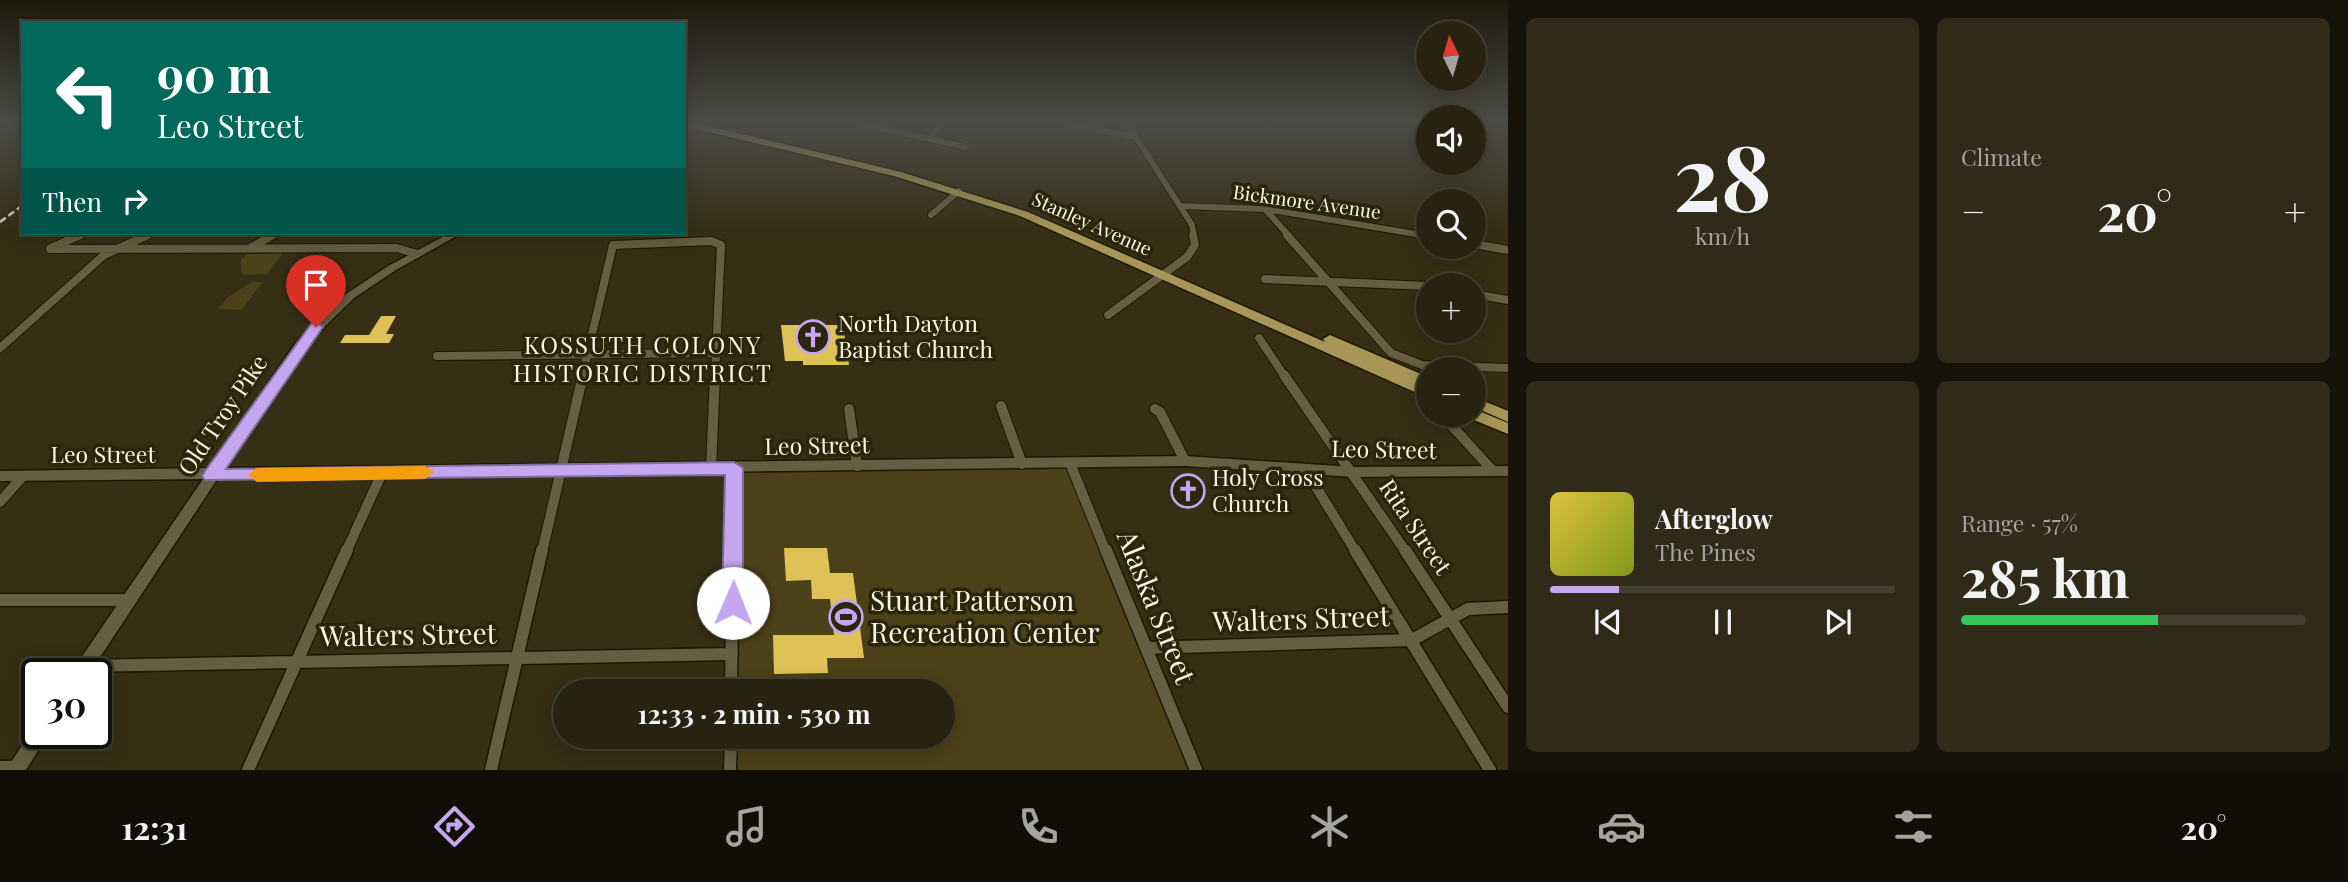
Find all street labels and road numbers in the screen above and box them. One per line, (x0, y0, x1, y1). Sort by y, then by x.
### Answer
street label: Bickmore Avenue (1232, 178, 1383, 224)
street label: Stanley Avenue (1029, 185, 1156, 261)
street label: Old Troy Pike (170, 348, 273, 480)
street label: Leo Street (764, 428, 871, 461)
street label: Leo Street (1331, 432, 1438, 465)
street label: Leo Street (50, 438, 156, 469)
street label: Rita Street (1373, 473, 1460, 580)
street label: Alaska Street (1109, 523, 1205, 690)
street label: Walters Street (1211, 596, 1391, 639)
street label: Walters Street (318, 613, 498, 654)

